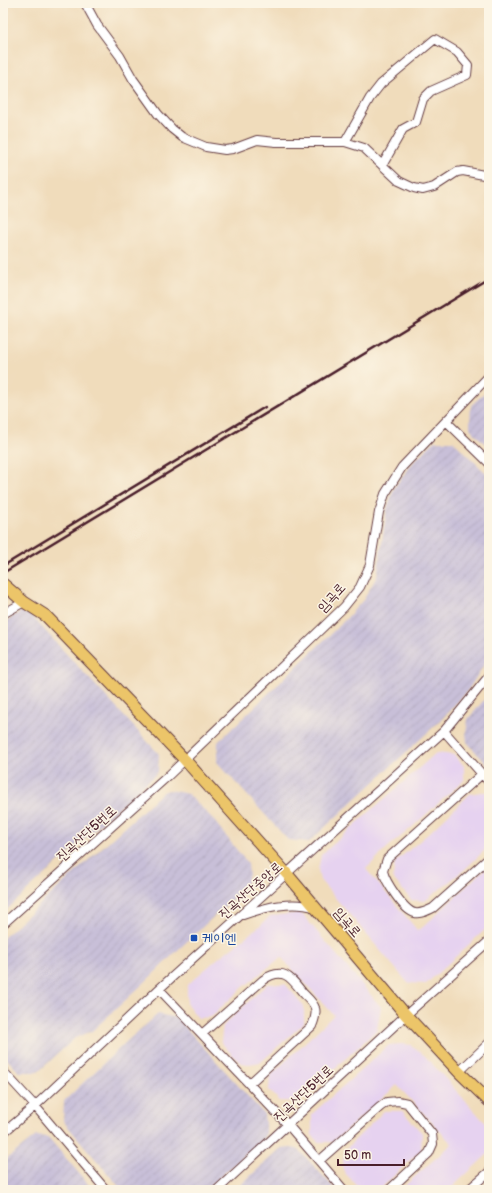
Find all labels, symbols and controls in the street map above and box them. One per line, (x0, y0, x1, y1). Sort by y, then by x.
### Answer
street label: 임곡로 (314, 579, 349, 616)
street label: 진곡산단5번로 (53, 802, 120, 865)
street label: 진곡산단중앙로 (215, 858, 286, 923)
street label: 임곡로 (330, 904, 365, 941)
place label: 케이엔 (202, 930, 237, 947)
marker: 케이엔 (189, 933, 199, 943)
street label: 진곡산단5번로 (270, 1061, 337, 1125)
scale bar (338, 1141, 404, 1167)
text: 50 m (344, 1148, 371, 1163)

